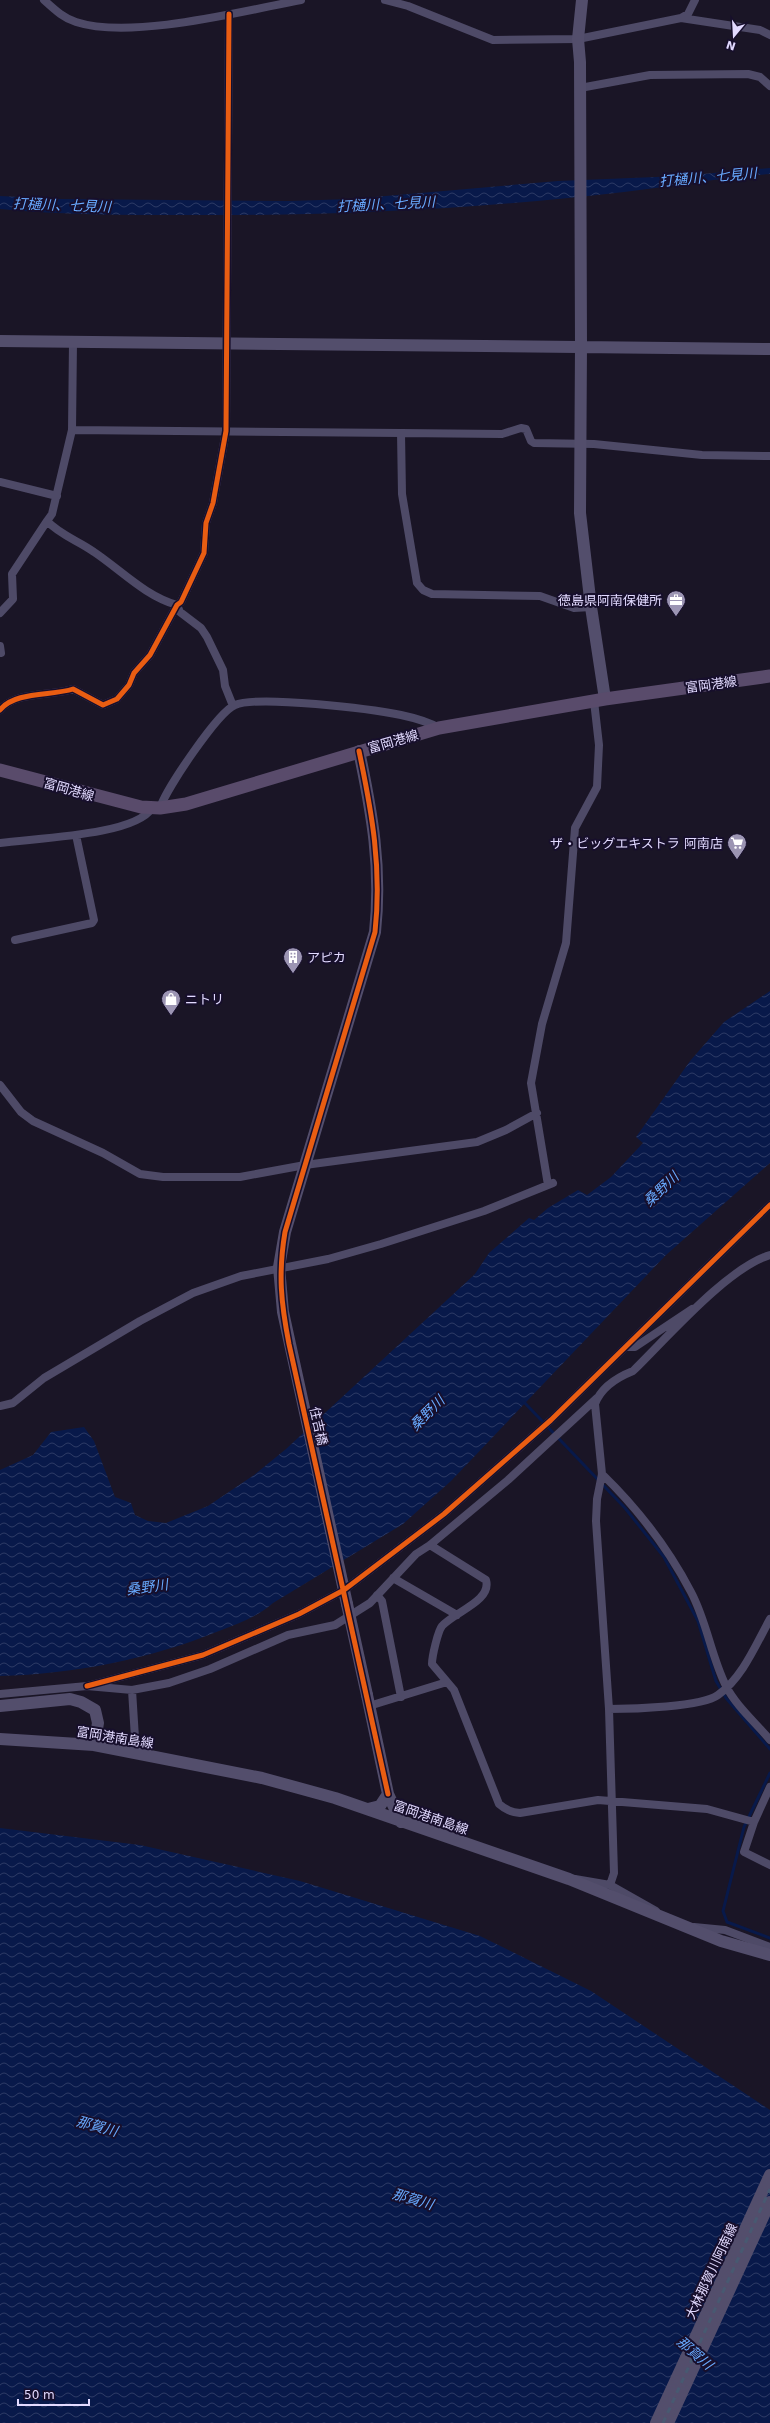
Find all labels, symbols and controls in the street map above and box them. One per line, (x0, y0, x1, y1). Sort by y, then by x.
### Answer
north arrow (714, 16, 754, 56)
text: N (725, 37, 737, 53)
water label: 打樋川、七見川 (658, 165, 760, 189)
water label: 打樋川、七見川 (337, 193, 437, 215)
water label: 打樋川、七見川 (13, 195, 113, 215)
office icon: 徳島県阿南保健所 (665, 589, 687, 617)
place label: 徳島県阿南保健所 (558, 593, 662, 608)
street label: 富岡港線 (684, 673, 738, 696)
street label: 富岡港線 (366, 727, 420, 756)
street label: 富岡港線 (42, 775, 96, 804)
supermarket icon: ザ・ビッグエキストラ 阿南店 (726, 832, 748, 860)
place label: ザ・ビッグエキストラ 阿南店 (550, 836, 723, 851)
building icon: アピカ (282, 946, 304, 974)
place label: アピカ (307, 950, 346, 965)
shop icon: ニトリ (160, 988, 182, 1016)
place label: ニトリ (185, 992, 224, 1007)
water label: 桑野川 (640, 1167, 683, 1209)
water label: 桑野川 (406, 1391, 449, 1434)
street label: 住吉橋 (307, 1405, 330, 1447)
water label: 桑野川 (125, 1576, 171, 1598)
street label: 富岡港南島線 (75, 1724, 155, 1751)
street label: 富岡港南島線 (392, 1798, 470, 1837)
water label: 那賀川 (75, 2113, 121, 2140)
water label: 那賀川 (391, 2186, 437, 2213)
street label: 大林那賀川阿南線 (683, 2221, 740, 2322)
water label: 那賀川 (674, 2333, 718, 2374)
scale bar (18, 2381, 89, 2407)
text: 50 m (24, 2388, 55, 2402)

